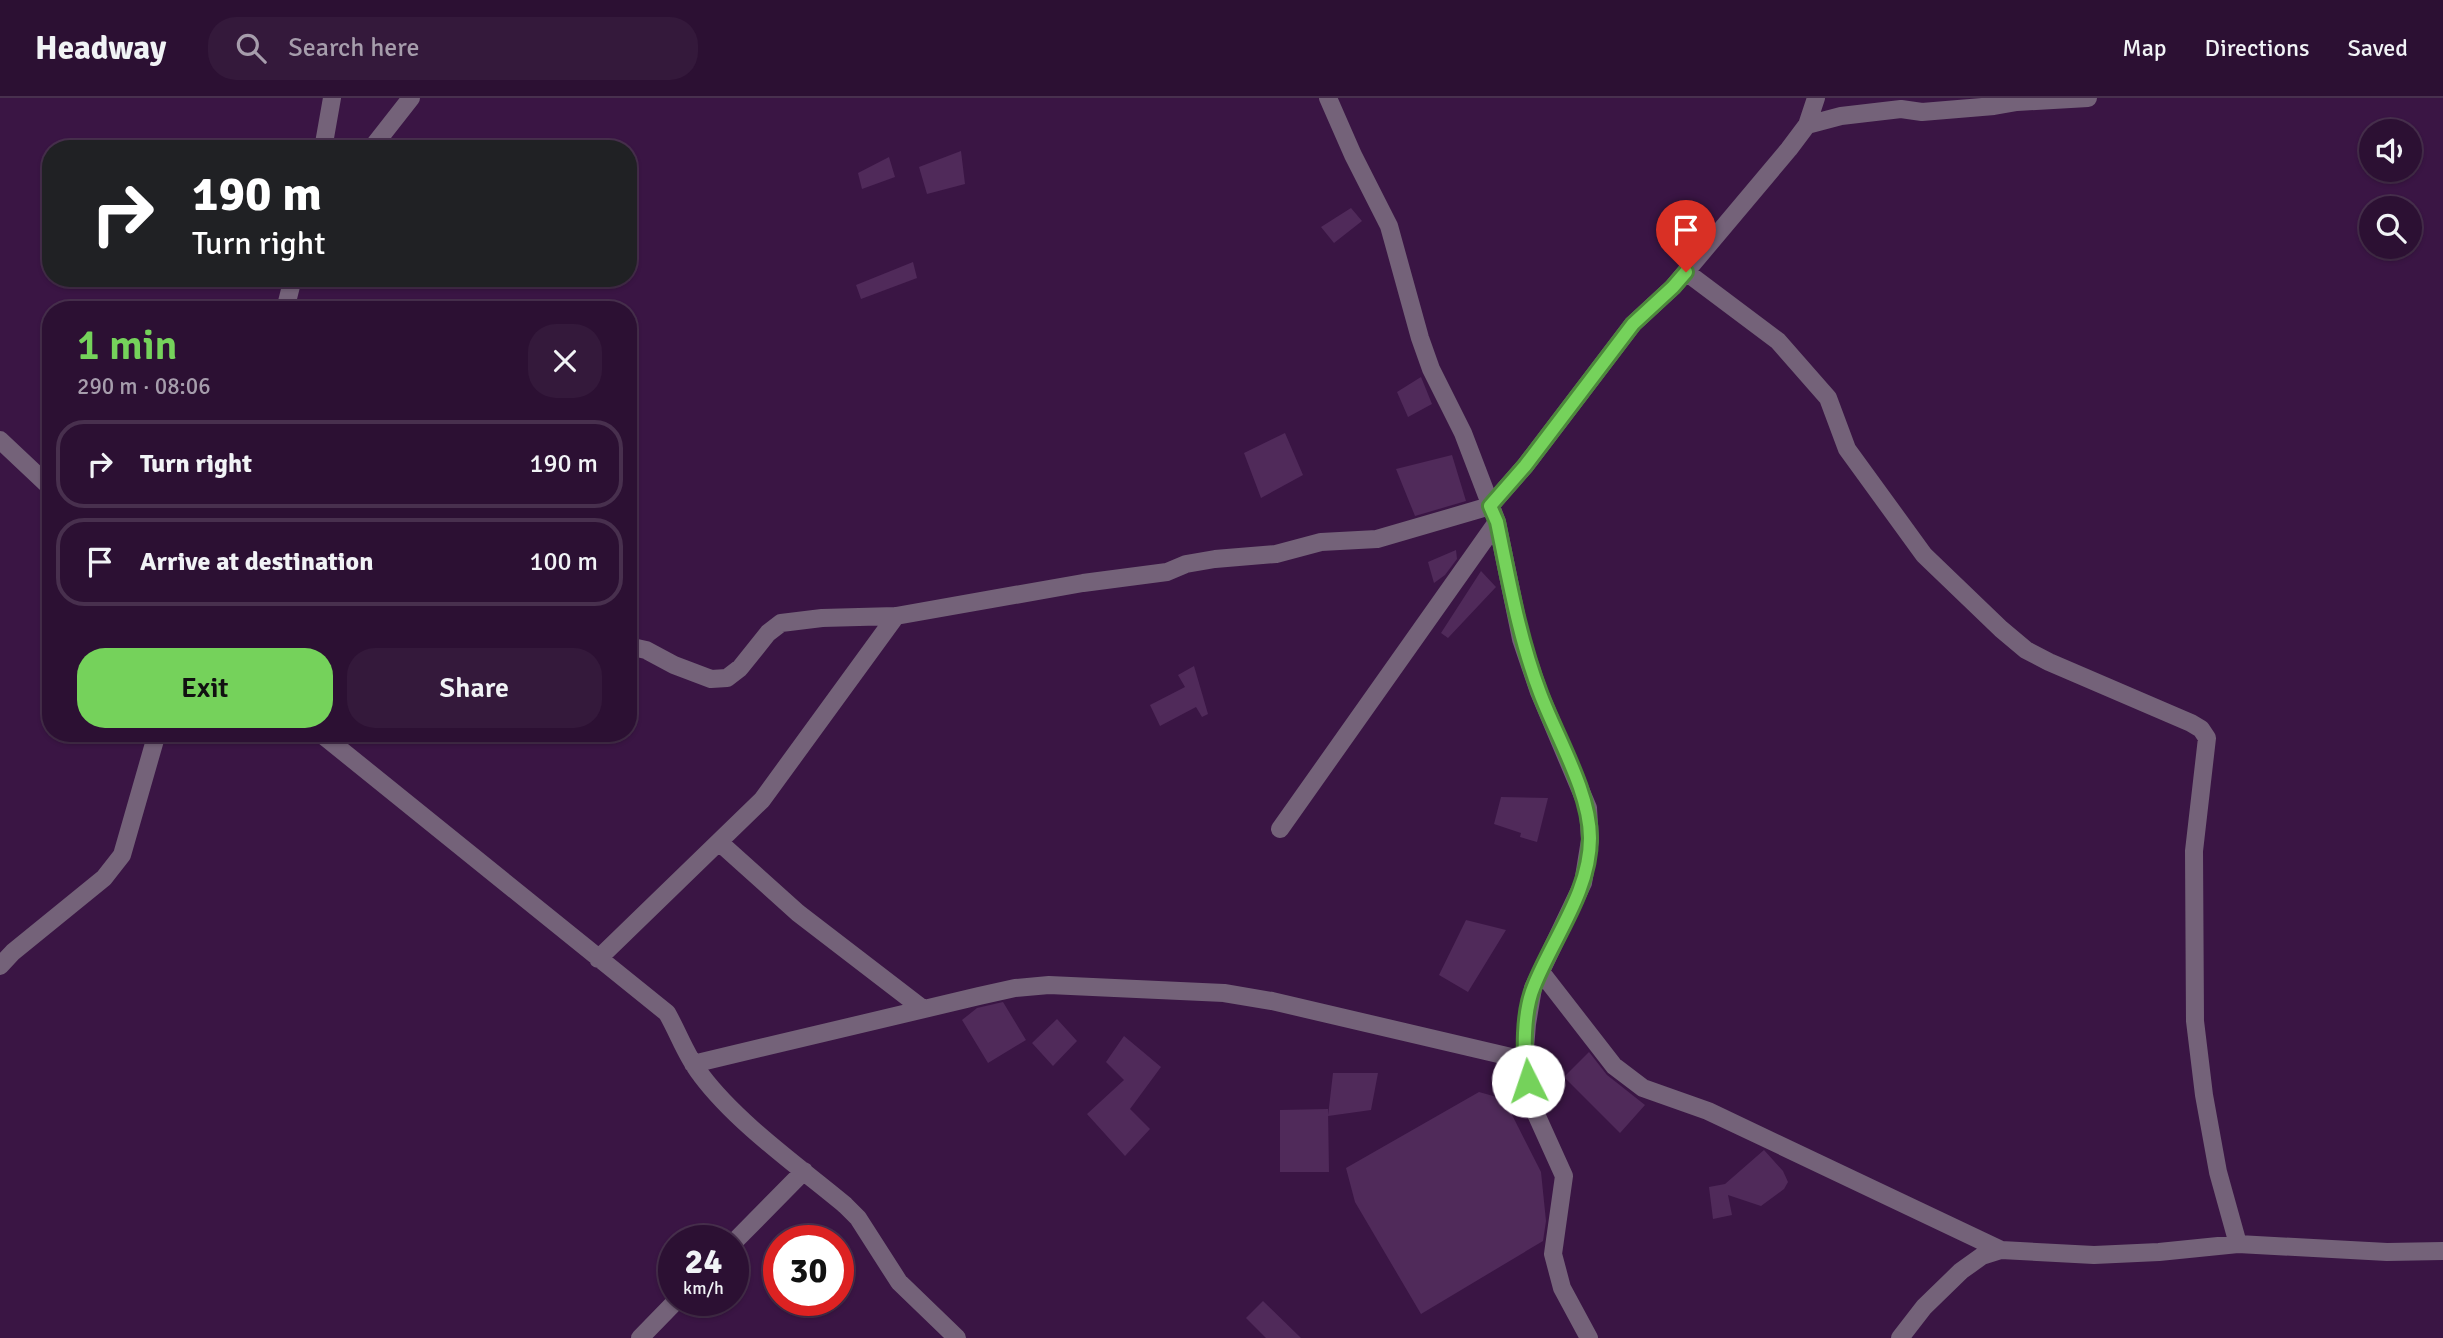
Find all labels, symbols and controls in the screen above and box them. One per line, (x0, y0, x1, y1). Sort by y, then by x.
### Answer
search box (208, 17, 698, 80)
text: Headway (35, 28, 166, 69)
icon: search (232, 29, 270, 67)
text: Search here (288, 32, 419, 64)
text: Map (2122, 33, 2167, 63)
text: Directions (2205, 33, 2310, 63)
text: Saved (2348, 33, 2408, 63)
map controls (2359, 119, 2422, 259)
button: sound (2359, 119, 2422, 182)
text: 190 m (192, 164, 322, 224)
icon: right (77, 168, 168, 259)
button: search (2359, 196, 2422, 259)
pin (1656, 200, 1716, 272)
icon: arrive (1667, 211, 1705, 249)
text: Turn right (192, 224, 325, 263)
text: 1 min (77, 320, 178, 371)
button: close (528, 324, 602, 398)
text: 290 m · 08:06 (77, 372, 211, 401)
icon: right (81, 445, 119, 483)
text: Turn right (140, 448, 252, 480)
text: 190 m (529, 448, 598, 480)
icon: arrive (81, 543, 119, 581)
text: Arrive at destination (140, 546, 373, 578)
text: 100 m (529, 546, 598, 578)
button: Exit (77, 648, 333, 728)
button: Share (347, 648, 602, 728)
position arrow (1491, 1044, 1565, 1118)
speed limit sign: 30 (763, 1225, 854, 1316)
text: 24 (685, 1240, 722, 1283)
text: km/h (683, 1277, 724, 1299)

